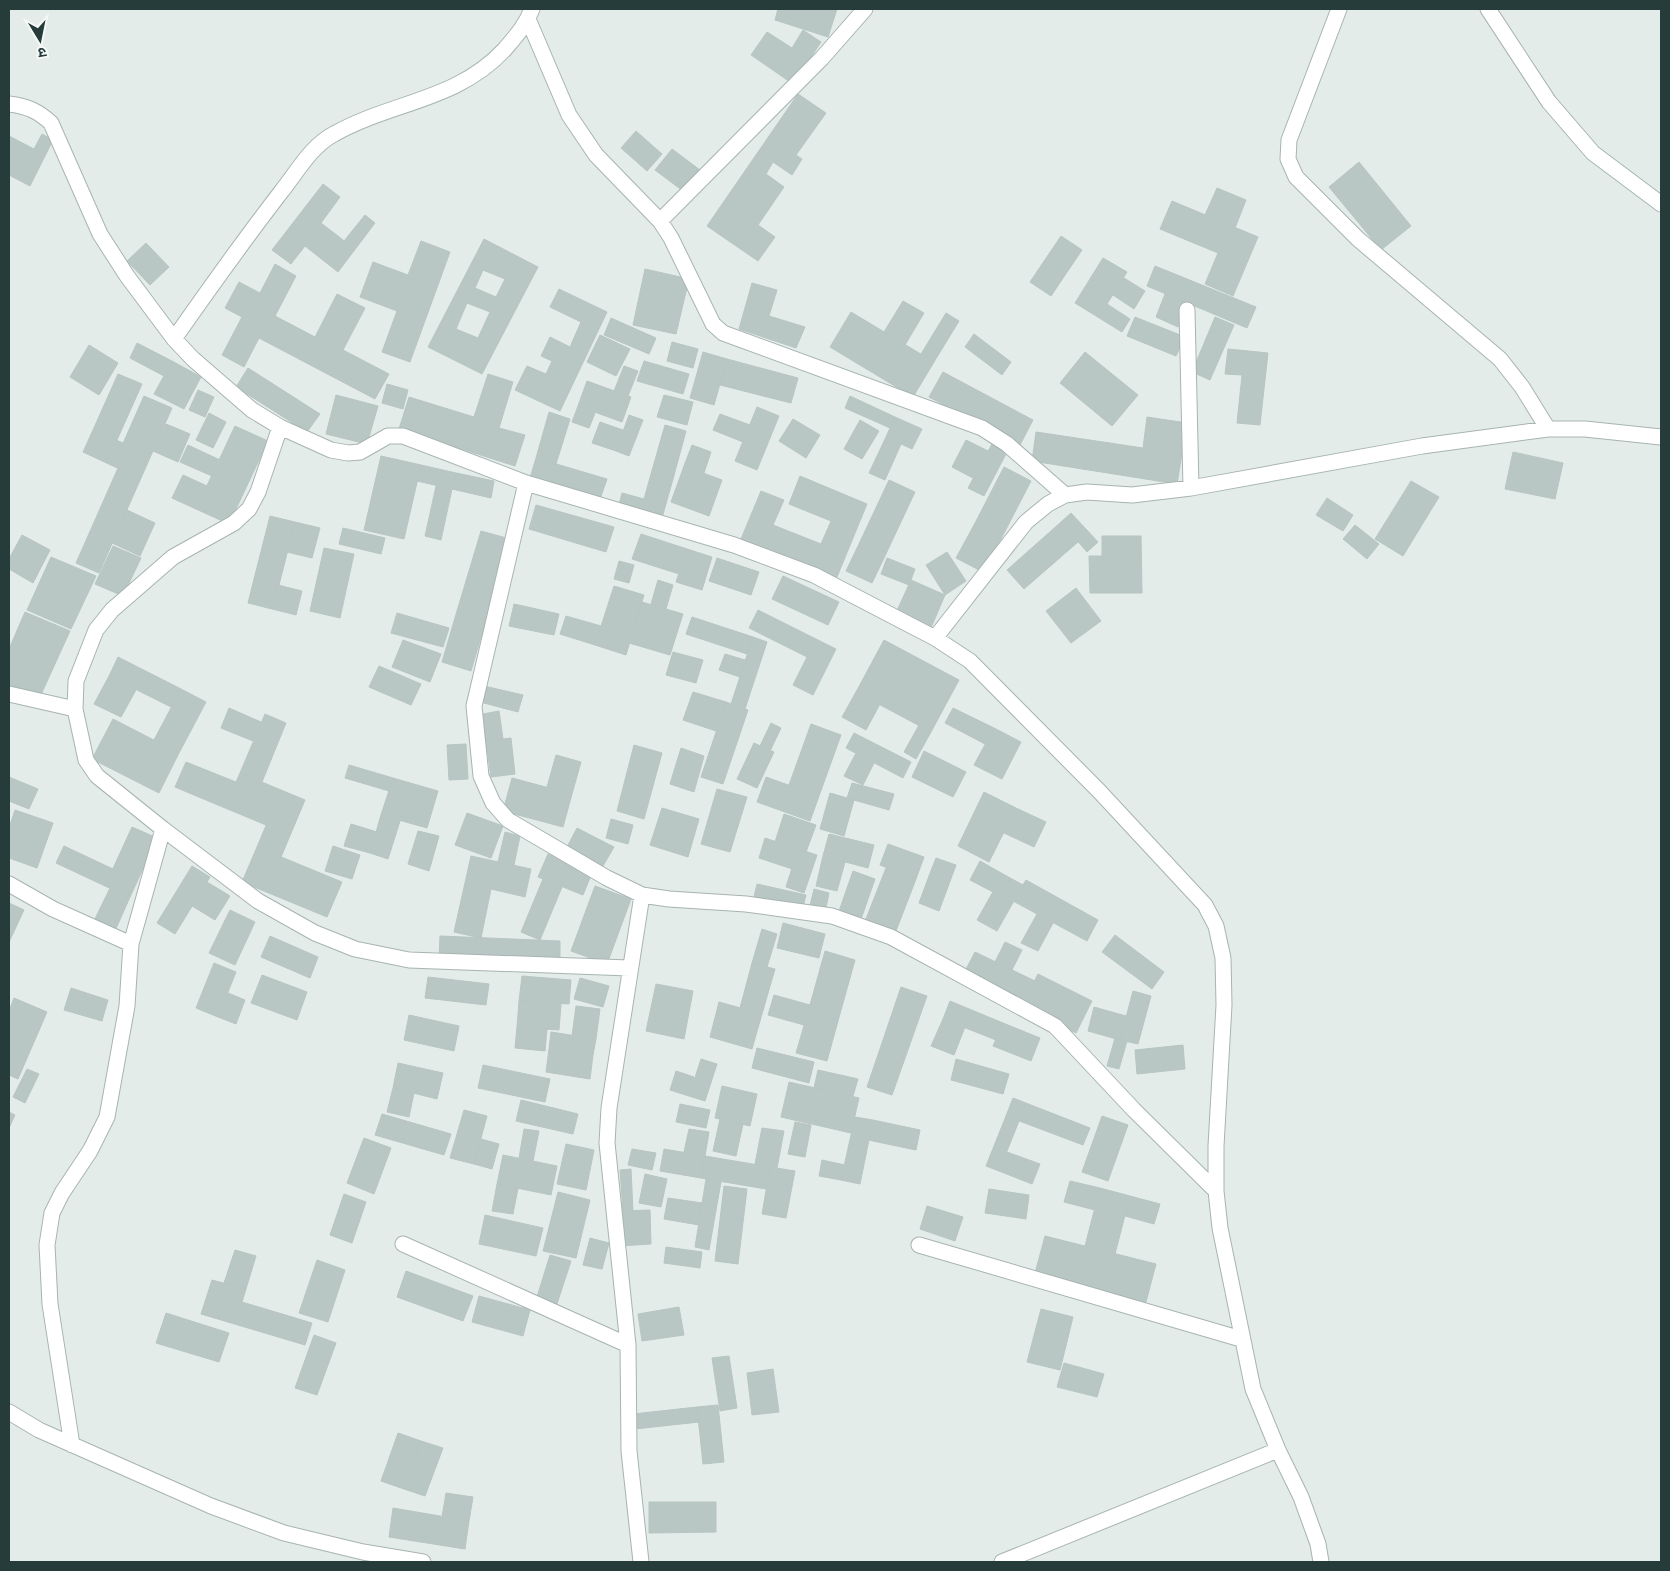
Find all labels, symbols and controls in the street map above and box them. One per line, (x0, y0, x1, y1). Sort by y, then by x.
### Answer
north arrow (15, 15, 65, 65)
text: उ (36, 43, 48, 62)

